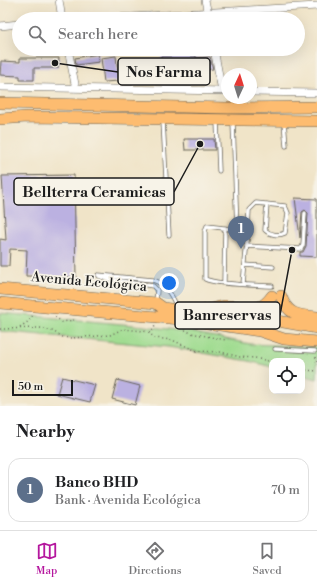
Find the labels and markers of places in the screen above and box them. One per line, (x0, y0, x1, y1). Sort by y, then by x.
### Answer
callout: Nos Farma (118, 58, 210, 85)
callout: Bellterra Ceramicas (14, 178, 174, 205)
pin: 1 (228, 216, 254, 249)
callout: Banreservas (175, 302, 280, 329)

